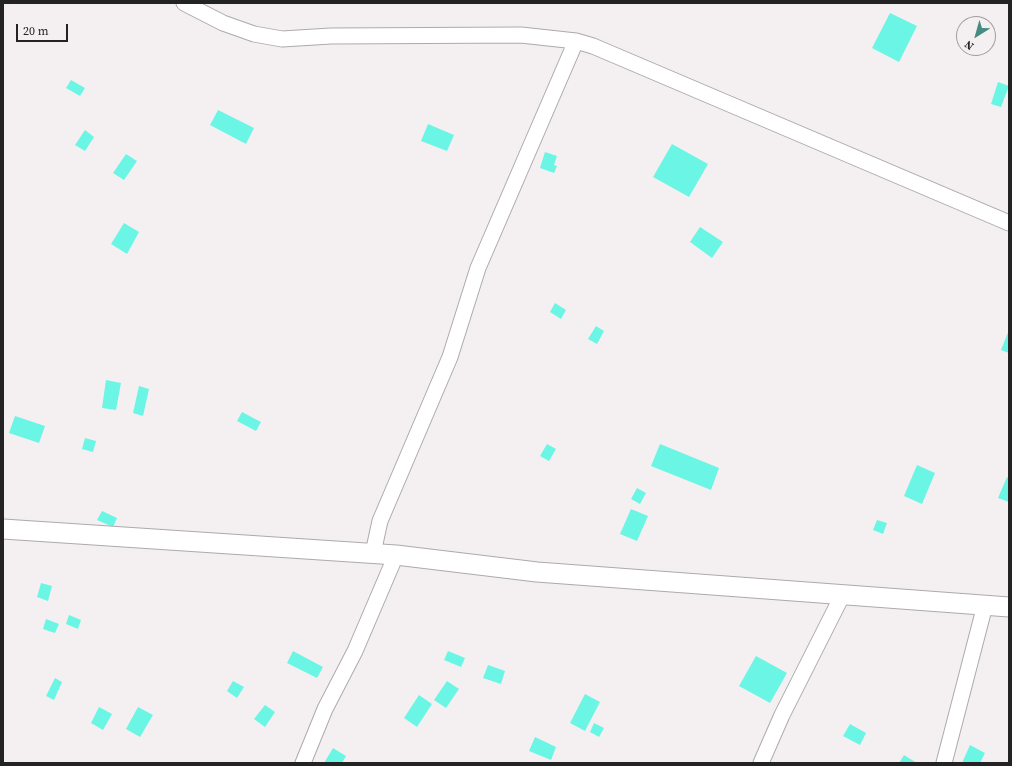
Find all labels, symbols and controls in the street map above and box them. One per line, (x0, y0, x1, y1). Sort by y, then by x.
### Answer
scale bar (18, 16, 70, 42)
north arrow (956, 16, 996, 56)
text: 20 m (23, 23, 49, 39)
text: N (961, 37, 977, 54)

